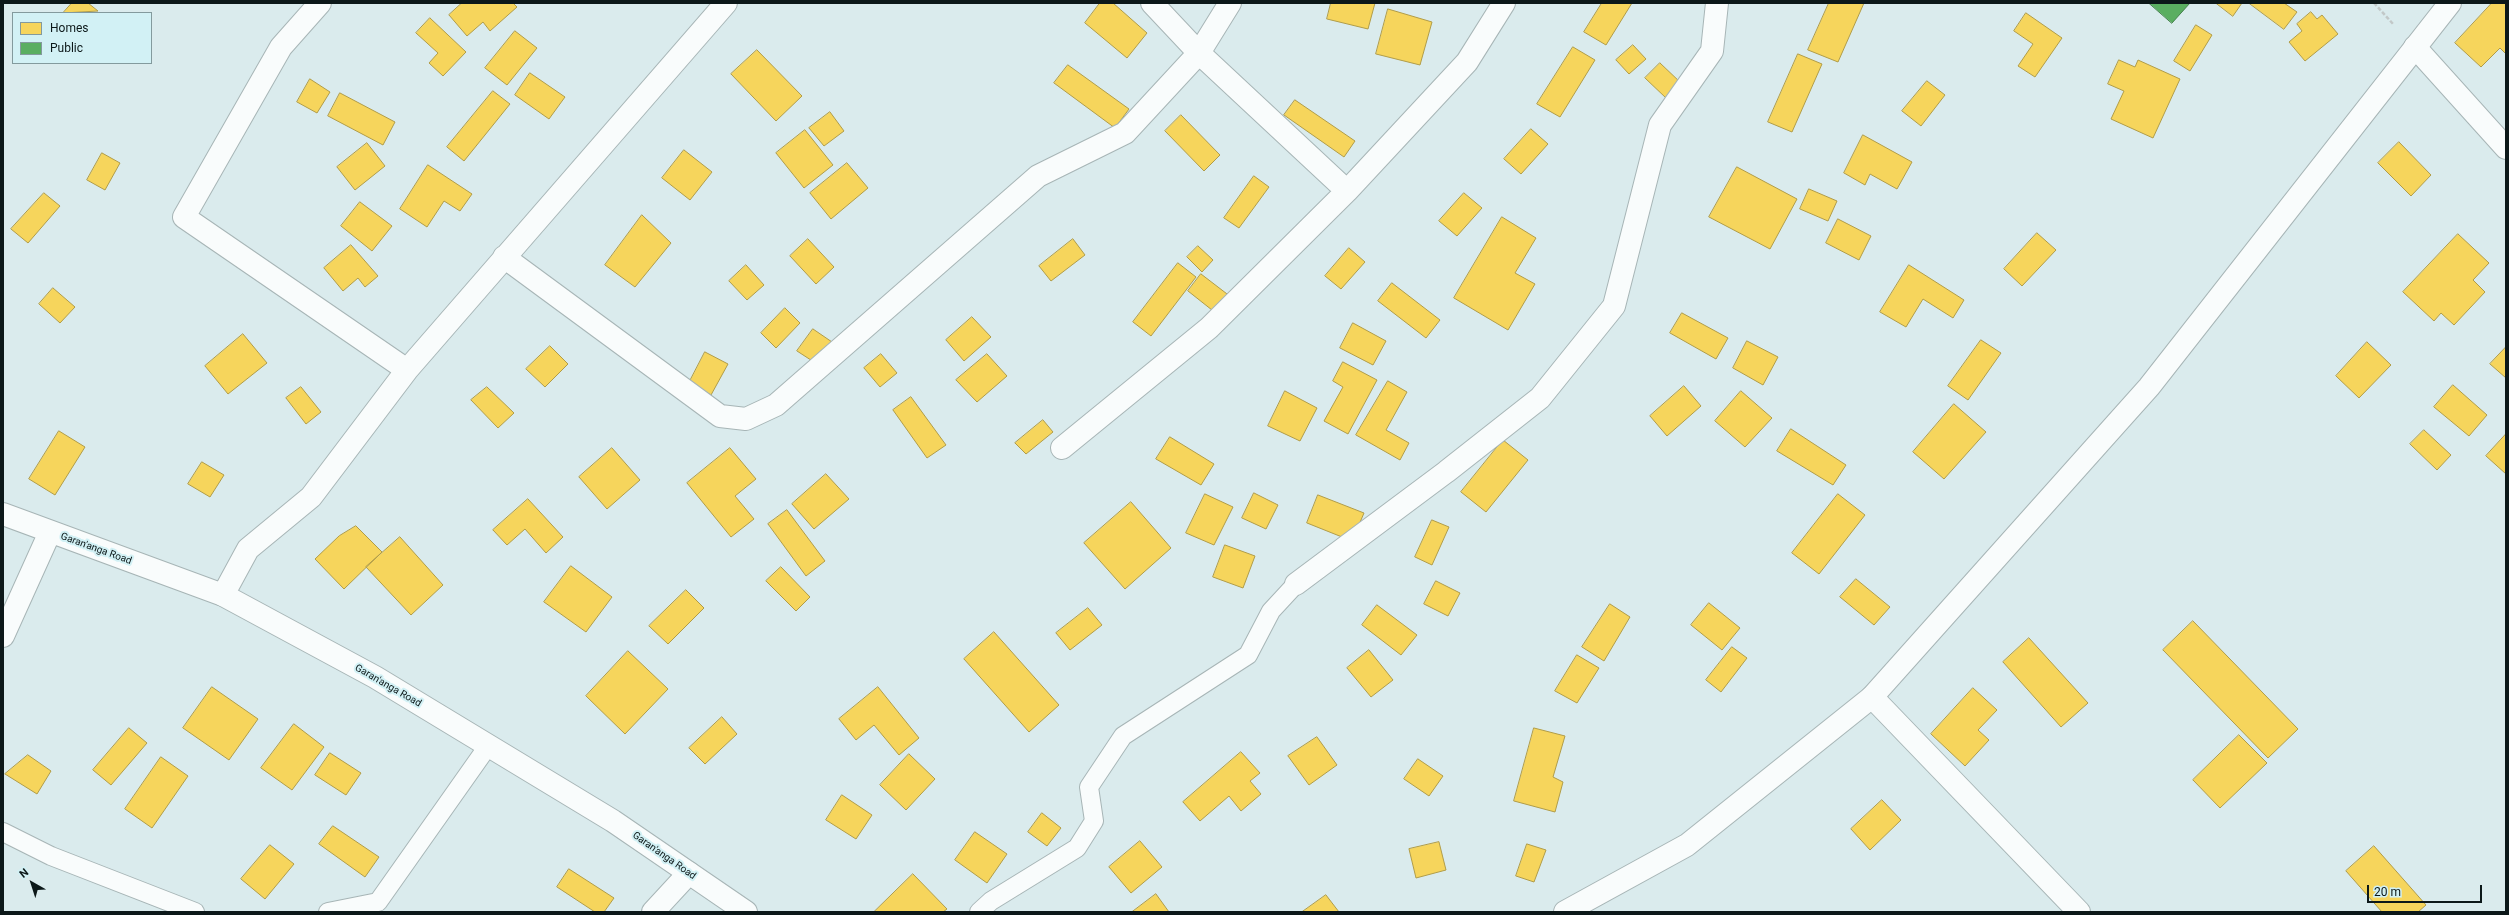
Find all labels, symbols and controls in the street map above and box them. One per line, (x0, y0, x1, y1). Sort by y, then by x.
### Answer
legend (12, 12, 152, 64)
text: Homes (50, 21, 88, 35)
text: Public (50, 41, 83, 55)
street label: Garan'anga Road (59, 531, 133, 567)
street label: Garan'anga Road (353, 662, 423, 710)
street label: Garan'anga Road (630, 830, 698, 882)
north arrow (12, 863, 52, 903)
text: N (17, 866, 31, 881)
scale bar (2369, 877, 2484, 903)
text: 20 m (2374, 885, 2401, 899)

